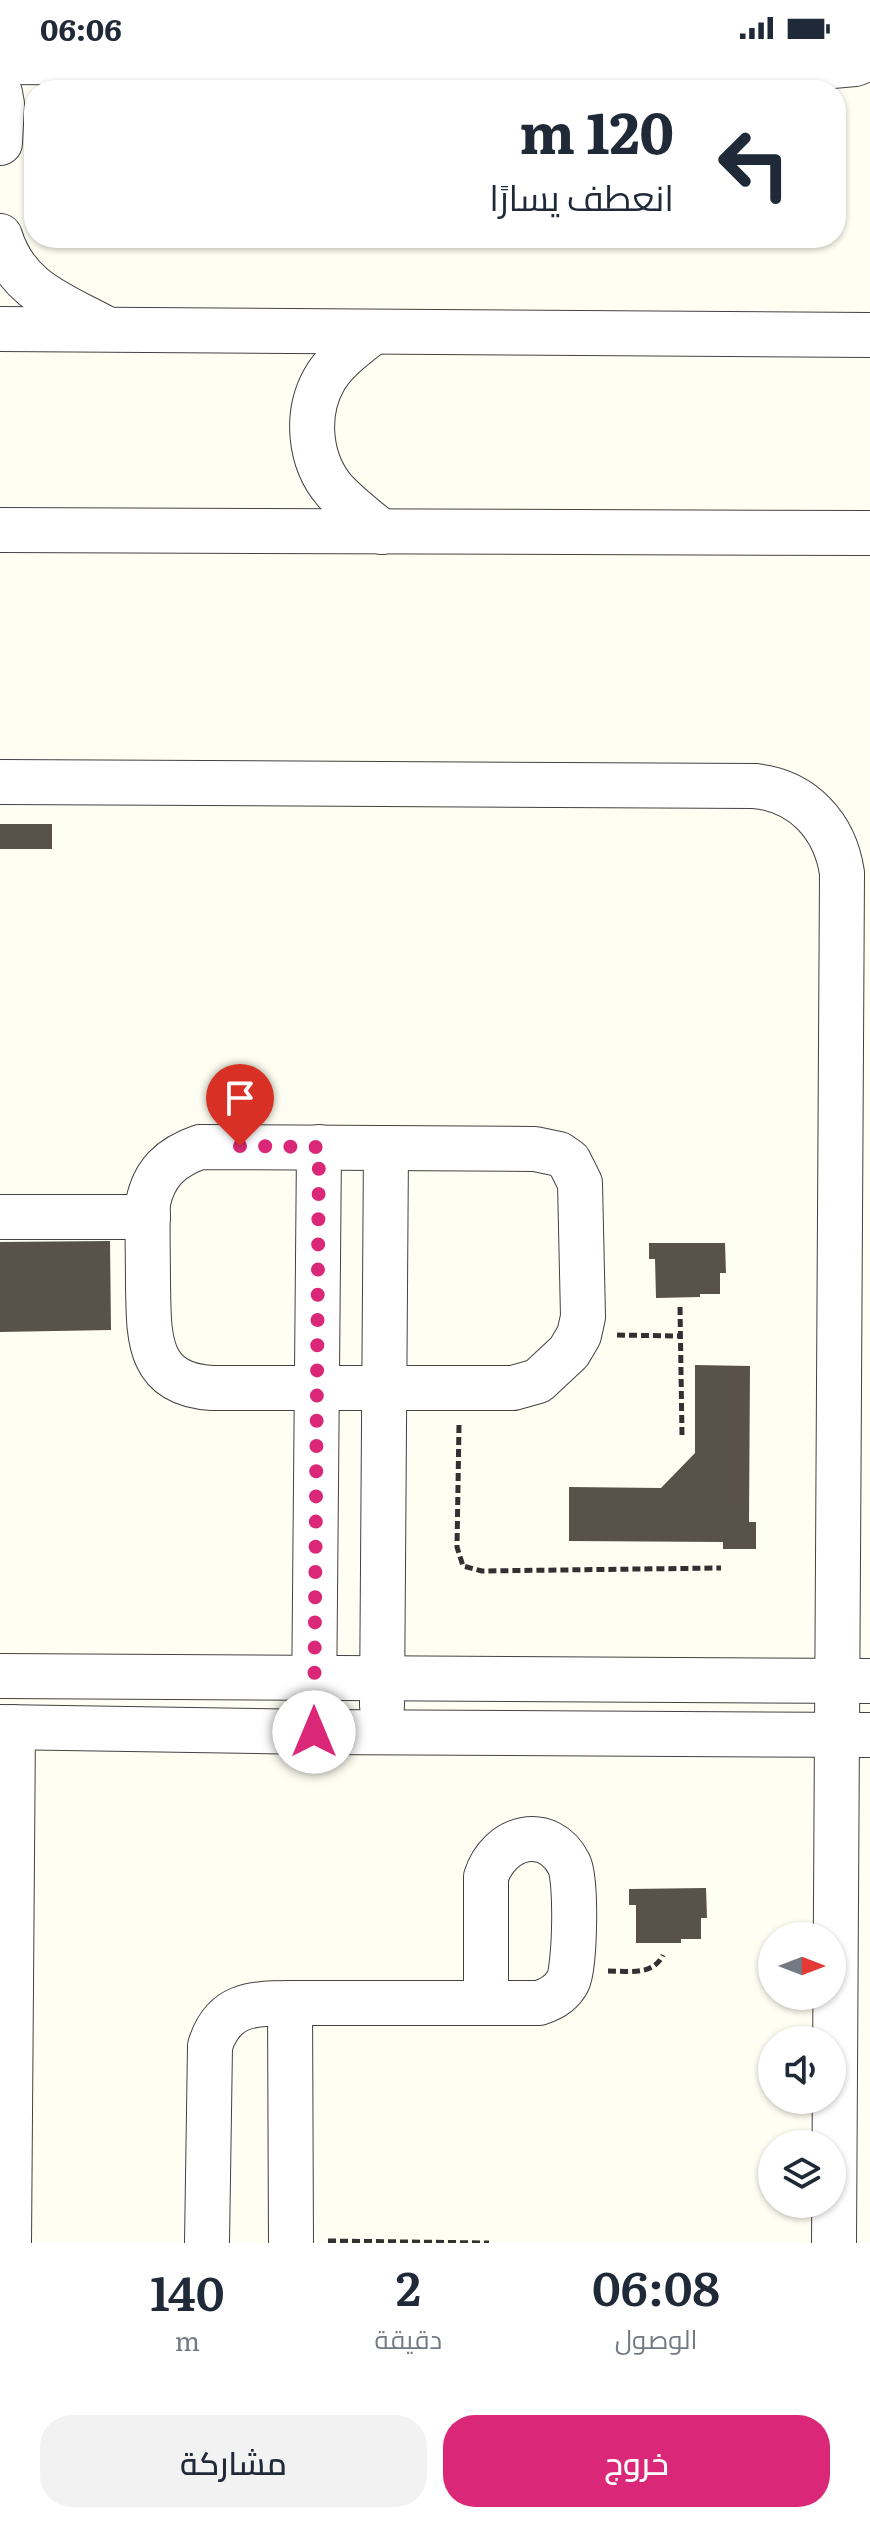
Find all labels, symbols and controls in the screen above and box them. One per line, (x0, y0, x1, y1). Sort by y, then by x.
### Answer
text: 06:06 (40, 6, 122, 50)
text: 120 m (519, 88, 674, 171)
icon: left (702, 112, 806, 216)
text: انعطف يسارًا (489, 169, 674, 222)
pin (206, 1064, 274, 1146)
icon: arrive (218, 1076, 262, 1120)
position arrow (272, 1690, 356, 1774)
north arrow (758, 1922, 846, 2010)
map controls (758, 1922, 846, 2218)
button: sound (758, 2026, 846, 2114)
button: layers (758, 2130, 846, 2218)
text: 2 (396, 2250, 421, 2321)
text: 06:08 (592, 2250, 720, 2321)
text: 140 (150, 2255, 225, 2326)
text: دقيقة (374, 2318, 442, 2357)
text: الوصول (615, 2318, 697, 2357)
text: m (175, 2320, 200, 2359)
button: مشاركة (40, 2415, 427, 2507)
button: خروج (443, 2415, 830, 2507)

